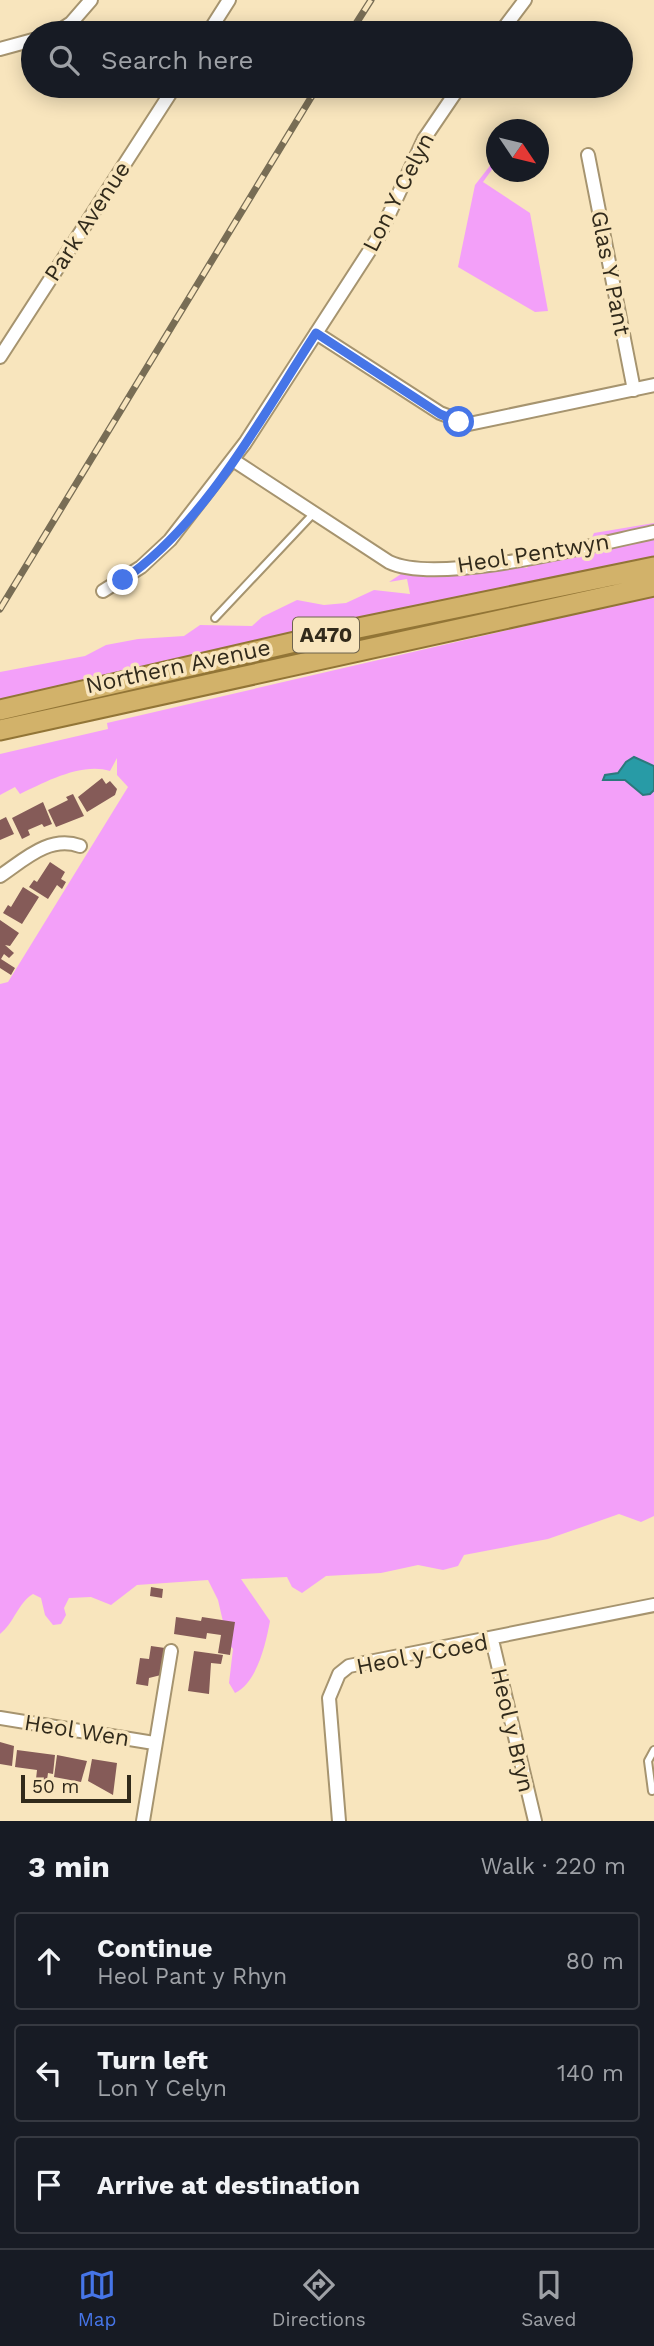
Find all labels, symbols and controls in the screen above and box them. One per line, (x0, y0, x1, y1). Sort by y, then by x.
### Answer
search box (21, 21, 633, 98)
icon: search (45, 41, 83, 79)
text: Search here (101, 45, 253, 75)
north arrow (486, 119, 549, 182)
street label: Lon Y Celyn (357, 128, 440, 256)
street label: Park Avenue (39, 156, 136, 286)
street label: Glas Y Pant (585, 208, 636, 338)
route start (443, 406, 474, 437)
street label: Heol Pentwyn (455, 528, 611, 579)
route end (107, 564, 138, 595)
road number: A470 (293, 618, 359, 652)
street label: Northern Avenue (83, 634, 273, 699)
street label: Heol y Coed (354, 1628, 490, 1680)
street label: Heol y Bryn (485, 1665, 540, 1795)
street label: Heol Wen (22, 1709, 131, 1752)
scale bar (21, 1772, 131, 1804)
text: 50 m (32, 1775, 79, 1798)
text: 3 min (28, 1849, 110, 1884)
text: Walk · 220 m (480, 1853, 626, 1880)
text: Continue (97, 1933, 213, 1963)
icon: ahead (30, 1942, 68, 1980)
text: 80 m (566, 1948, 624, 1975)
text: Heol Pant y Rhyn (97, 1963, 287, 1990)
text: Turn left (97, 2045, 208, 2075)
icon: left (30, 2054, 68, 2092)
text: 140 m (557, 2060, 624, 2087)
text: Lon Y Celyn (97, 2075, 227, 2102)
icon: arrive (30, 2166, 68, 2204)
text: Arrive at destination (97, 2170, 360, 2200)
tab: Map (78, 2266, 116, 2331)
tab: Directions (272, 2266, 366, 2331)
tab: Saved (521, 2266, 576, 2331)

